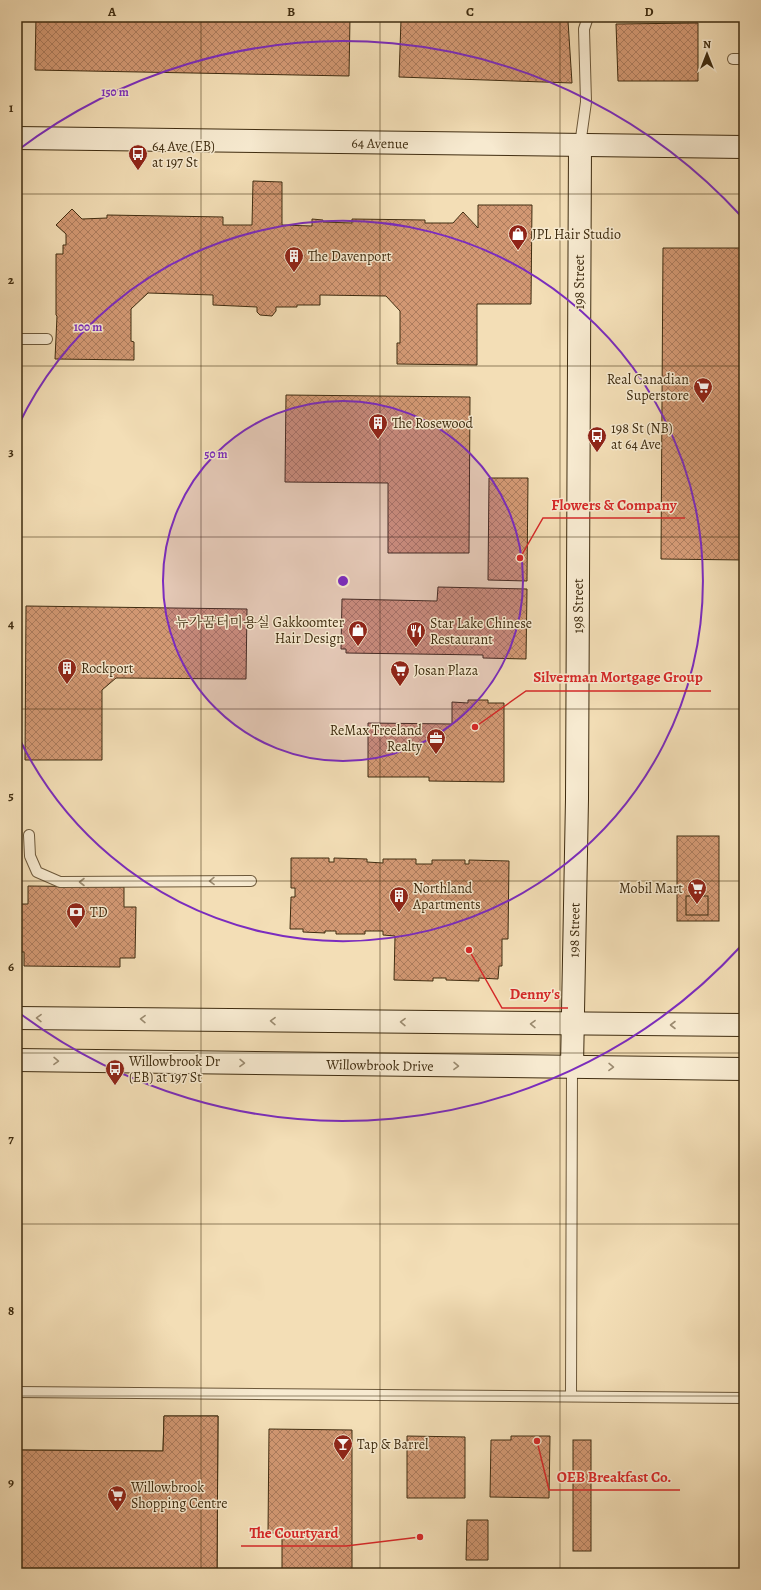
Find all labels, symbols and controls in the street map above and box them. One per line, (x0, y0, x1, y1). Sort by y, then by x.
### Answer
text: A (107, 3, 117, 20)
text: B (287, 3, 295, 20)
text: C (466, 3, 474, 20)
text: D (644, 3, 654, 20)
north arrow (687, 34, 727, 74)
text: N (703, 37, 711, 52)
text: 150 m (101, 84, 129, 100)
text: 1 (9, 99, 14, 116)
street label: 64 Avenue (351, 134, 409, 153)
place label: 64 Ave (EB) at 197 St (152, 137, 215, 172)
bus stop icon: 64 Ave (EB) at 197 St (127, 143, 149, 171)
shop icon: JPL Hair Studio (507, 223, 529, 251)
place label: JPL Hair Studio (532, 225, 621, 244)
building icon: The Davenport (283, 245, 305, 273)
place label: The Davenport (308, 247, 392, 266)
street label: 198 Street (570, 254, 589, 310)
text: 2 (8, 271, 15, 288)
text: 100 m (74, 319, 102, 335)
place label: Real Canadian Superstore (607, 370, 689, 405)
supermarket icon: Real Canadian Superstore (692, 376, 714, 404)
building icon: The Rosewood (367, 412, 389, 440)
place label: The Rosewood (392, 414, 473, 433)
place label: 198 St (NB) at 64 Ave (611, 419, 673, 454)
bus stop icon: 198 St (NB) at 64 Ave (586, 425, 608, 453)
text: 3 (8, 443, 14, 460)
text: 50 m (204, 446, 228, 462)
callout: Flowers & Company (543, 491, 685, 518)
text: Flowers & Company (551, 495, 678, 515)
centre of rings (336, 574, 350, 588)
street label: 198 Street (569, 578, 588, 634)
place label: 뉴가꿈터미용실 Gakkoomter Hair Design (175, 613, 345, 648)
place label: Star Lake Chinese Restaurant (430, 614, 532, 649)
text: 4 (8, 615, 14, 632)
shop icon: 뉴가꿈터미용실 Gakkoomter Hair Design (347, 619, 369, 647)
restaurant icon: Star Lake Chinese Restaurant (405, 620, 427, 648)
building icon: Rockport (56, 657, 78, 685)
place label: Rockport (81, 659, 134, 678)
supermarket icon: Josan Plaza (389, 659, 411, 687)
place label: Josan Plaza (414, 661, 479, 680)
callout: Silverman Mortgage Group (526, 664, 711, 691)
text: Silverman Mortgage Group (533, 667, 703, 687)
place label: ReMax Treeland Realty (330, 721, 423, 756)
office icon: ReMax Treeland Realty (425, 727, 447, 755)
text: 5 (8, 787, 14, 804)
one-way arrow (209, 877, 215, 885)
supermarket icon: Mobil Mart (686, 877, 708, 905)
one-way arrow (79, 878, 85, 886)
place label: Northland Apartments (412, 879, 481, 914)
place label: Mobil Mart (619, 879, 683, 898)
building icon: Northland Apartments (388, 885, 410, 913)
bank icon: TD (65, 901, 87, 929)
street label: 198 Street (565, 902, 584, 958)
place label: TD (90, 903, 108, 922)
text: 6 (8, 958, 14, 975)
callout: Denny's (502, 981, 568, 1008)
text: Denny's (510, 984, 560, 1004)
one-way arrow (36, 1014, 42, 1022)
one-way arrow (140, 1015, 146, 1023)
one-way arrow (270, 1017, 276, 1025)
one-way arrow (400, 1018, 406, 1027)
one-way arrow (530, 1020, 536, 1028)
one-way arrow (670, 1021, 676, 1029)
place label: Willowbrook Dr (EB) at 197 St (128, 1052, 221, 1087)
street label: Willowbrook Drive (325, 1055, 434, 1076)
one-way arrow (53, 1057, 59, 1065)
bus stop icon: Willowbrook Dr (EB) at 197 St (104, 1058, 126, 1086)
one-way arrow (239, 1059, 245, 1067)
one-way arrow (453, 1061, 459, 1070)
one-way arrow (608, 1063, 614, 1071)
text: 7 (8, 1130, 14, 1147)
text: 8 (8, 1302, 14, 1319)
bar icon: Tap & Barrel (332, 1433, 354, 1461)
place label: Tap & Barrel (357, 1435, 429, 1454)
callout: OEB Breakfast Co. (549, 1463, 680, 1490)
text: OEB Breakfast Co. (557, 1467, 671, 1487)
text: 9 (8, 1474, 14, 1491)
place label: Willowbrook Shopping Centre (130, 1478, 227, 1513)
supermarket icon: Willowbrook Shopping Centre (106, 1484, 128, 1512)
callout: The Courtyard (241, 1519, 346, 1546)
text: The Courtyard (249, 1523, 339, 1543)

